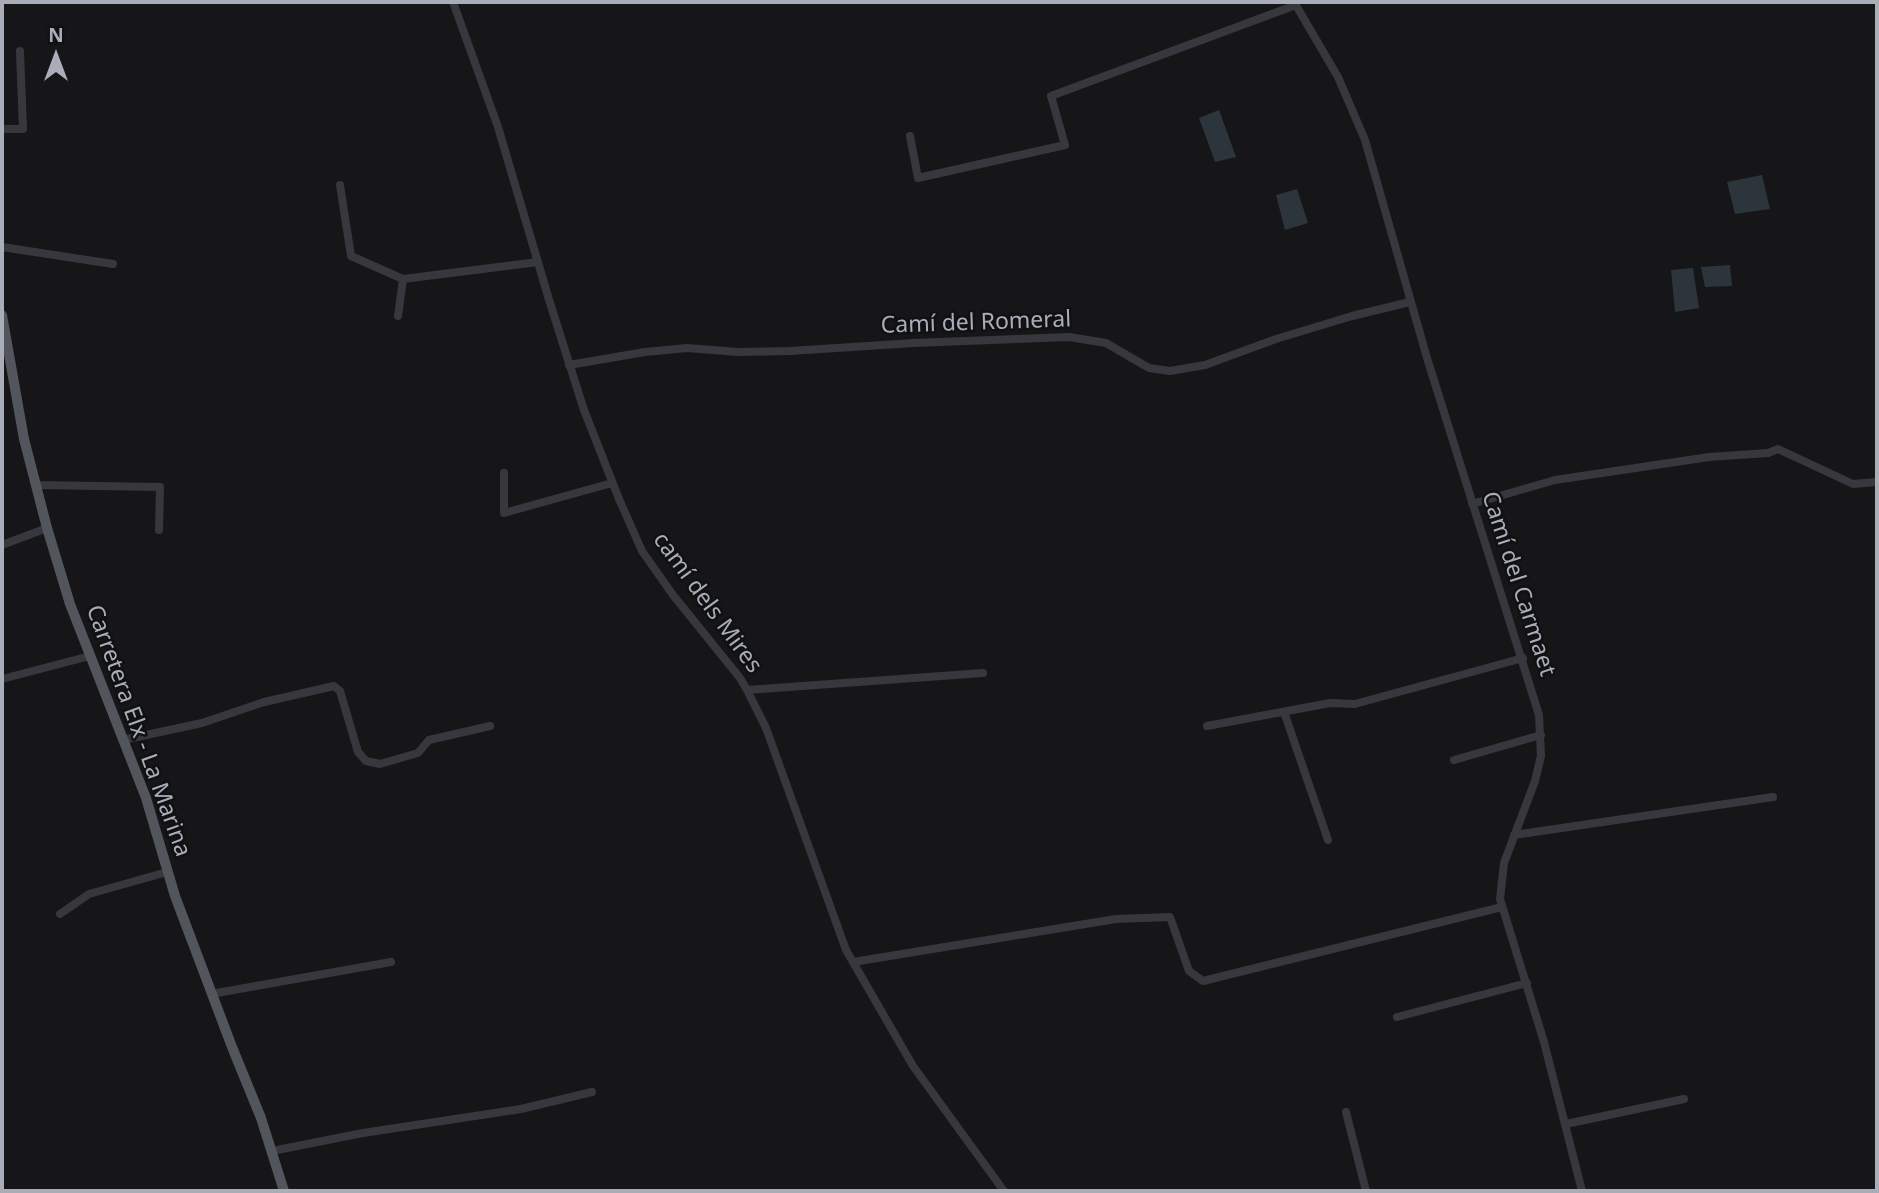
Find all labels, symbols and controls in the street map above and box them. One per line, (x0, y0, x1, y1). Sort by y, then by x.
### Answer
north arrow (21, 21, 91, 91)
text: N (48, 22, 64, 48)
street label: Camí del Romeral (880, 306, 1072, 340)
street label: Camí del Carmaet (1475, 488, 1561, 680)
street label: camí dels Mires (647, 527, 767, 679)
street label: Carretera Elx - La Marina (80, 601, 196, 861)

